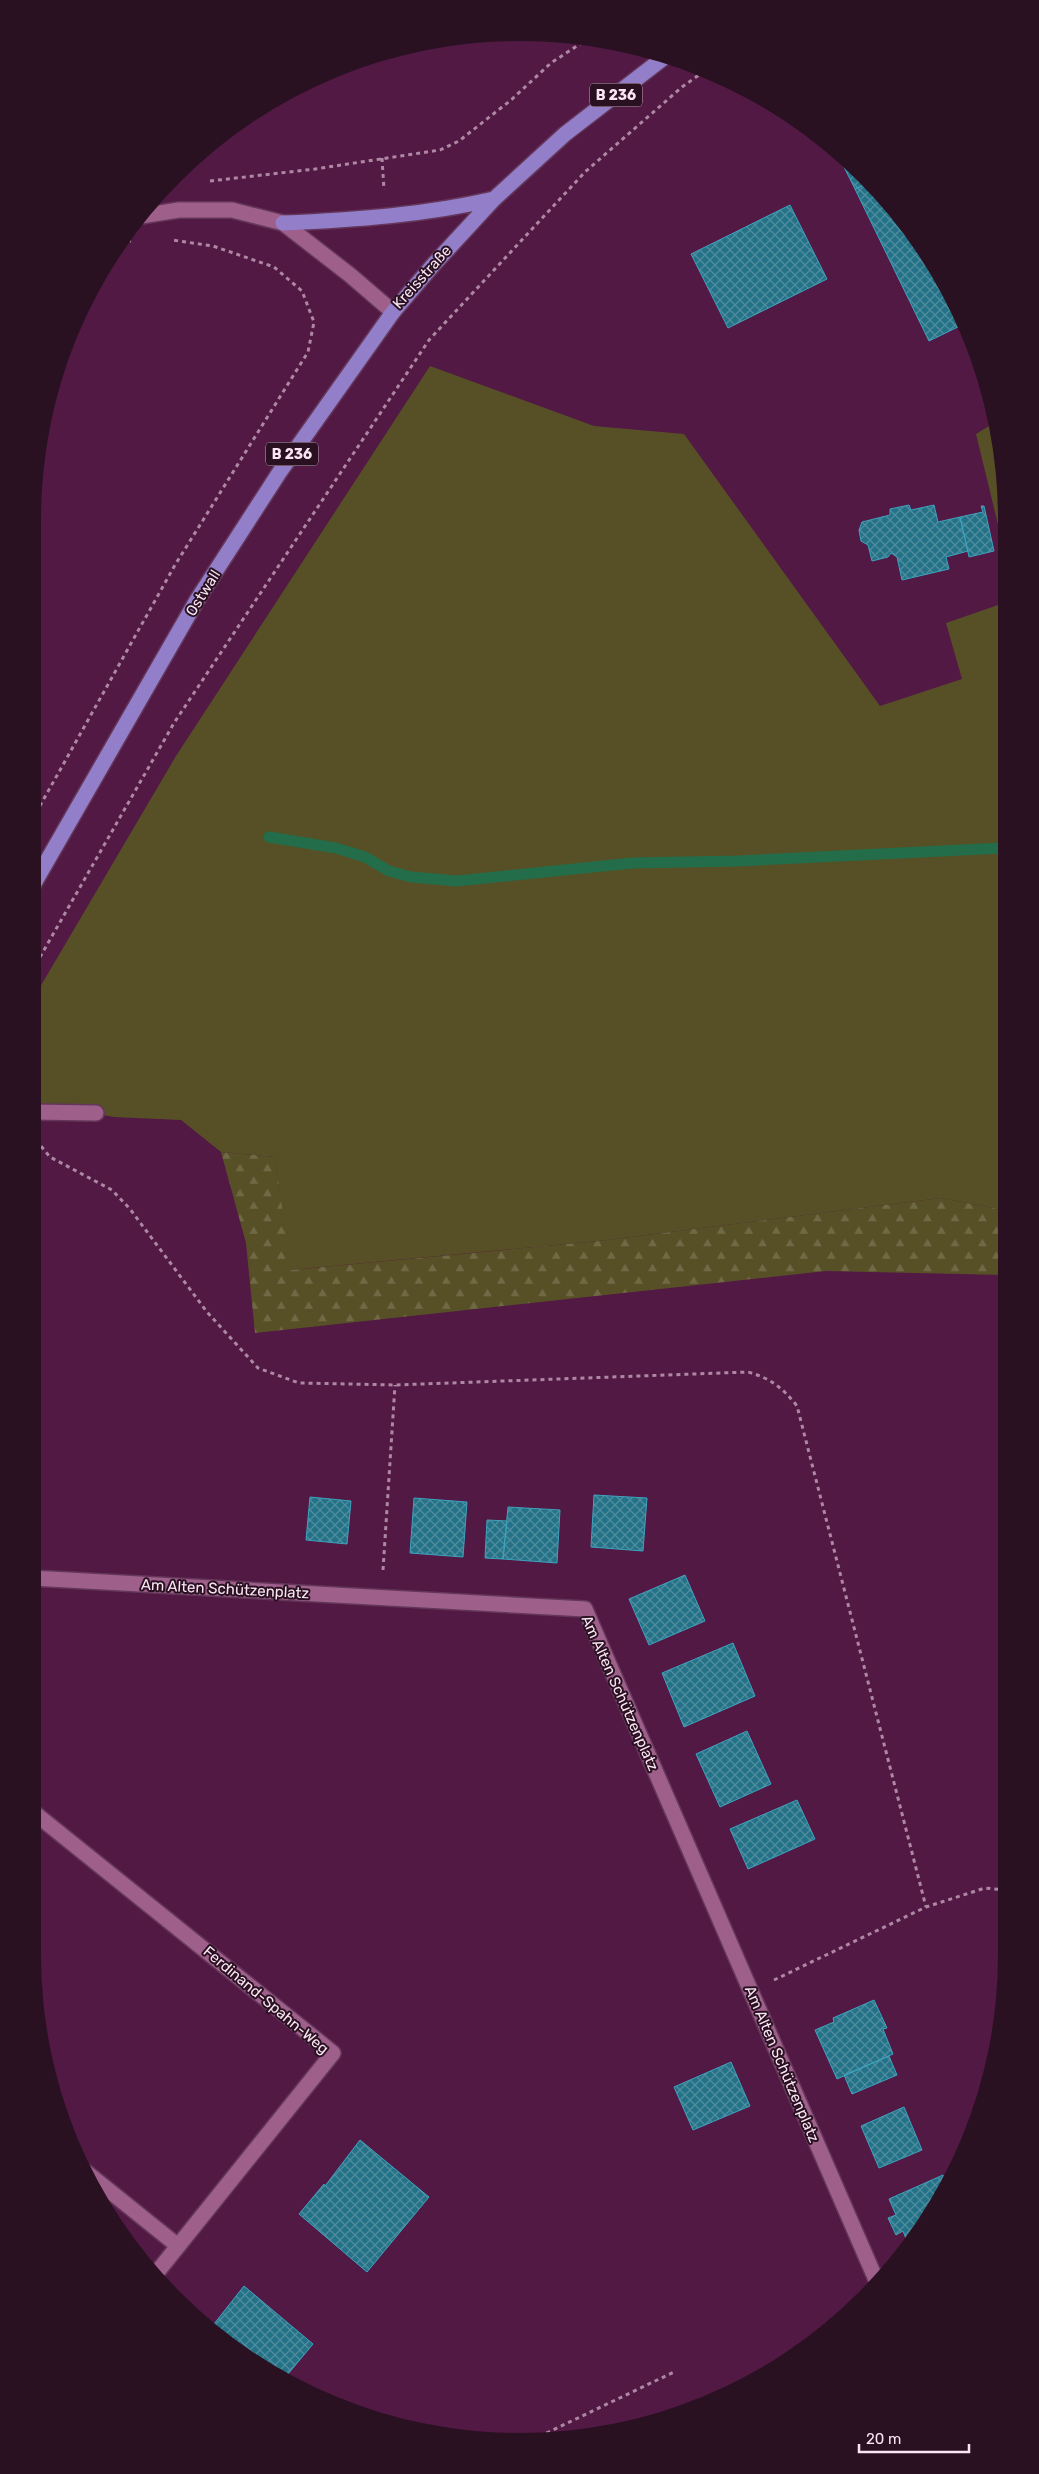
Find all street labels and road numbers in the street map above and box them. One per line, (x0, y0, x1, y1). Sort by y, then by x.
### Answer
road number: B 236 (590, 84, 642, 106)
street label: Kreisstraße (389, 242, 455, 312)
road number: B 236 (266, 442, 318, 466)
street label: Ostwall (182, 567, 224, 619)
street label: Am Alten Schützenplatz (140, 1576, 310, 1602)
street label: Am Alten Schützenplatz (578, 1612, 663, 1774)
street label: Ferdinand-Spahn-Weg (200, 1942, 332, 2058)
street label: Am Alten Schützenplatz (741, 1983, 823, 2145)

